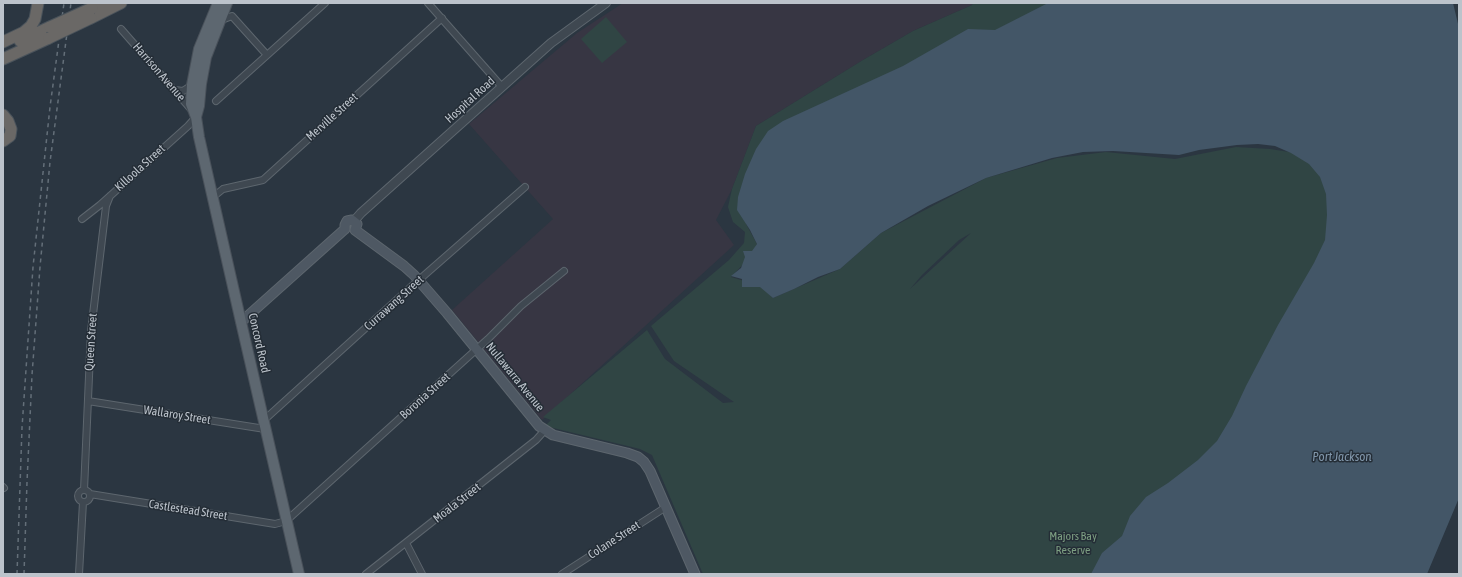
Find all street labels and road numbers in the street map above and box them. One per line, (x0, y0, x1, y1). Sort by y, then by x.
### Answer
street label: Harrison Avenue (130, 40, 188, 104)
street label: Hospital Road (442, 74, 498, 126)
street label: Merville Street (303, 90, 361, 144)
street label: Killoola Street (112, 142, 168, 194)
street label: Currawang Street (361, 272, 427, 334)
street label: Concord Road (245, 312, 273, 374)
street label: Queen Street (82, 313, 100, 371)
street label: Nullawarra Avenue (483, 340, 547, 414)
street label: Boronia Street (397, 370, 453, 422)
street label: Wallaroy Street (142, 403, 212, 427)
street label: Moala Street (431, 480, 483, 526)
street label: Castlestead Street (148, 497, 228, 523)
street label: Colane Street (585, 518, 643, 562)

